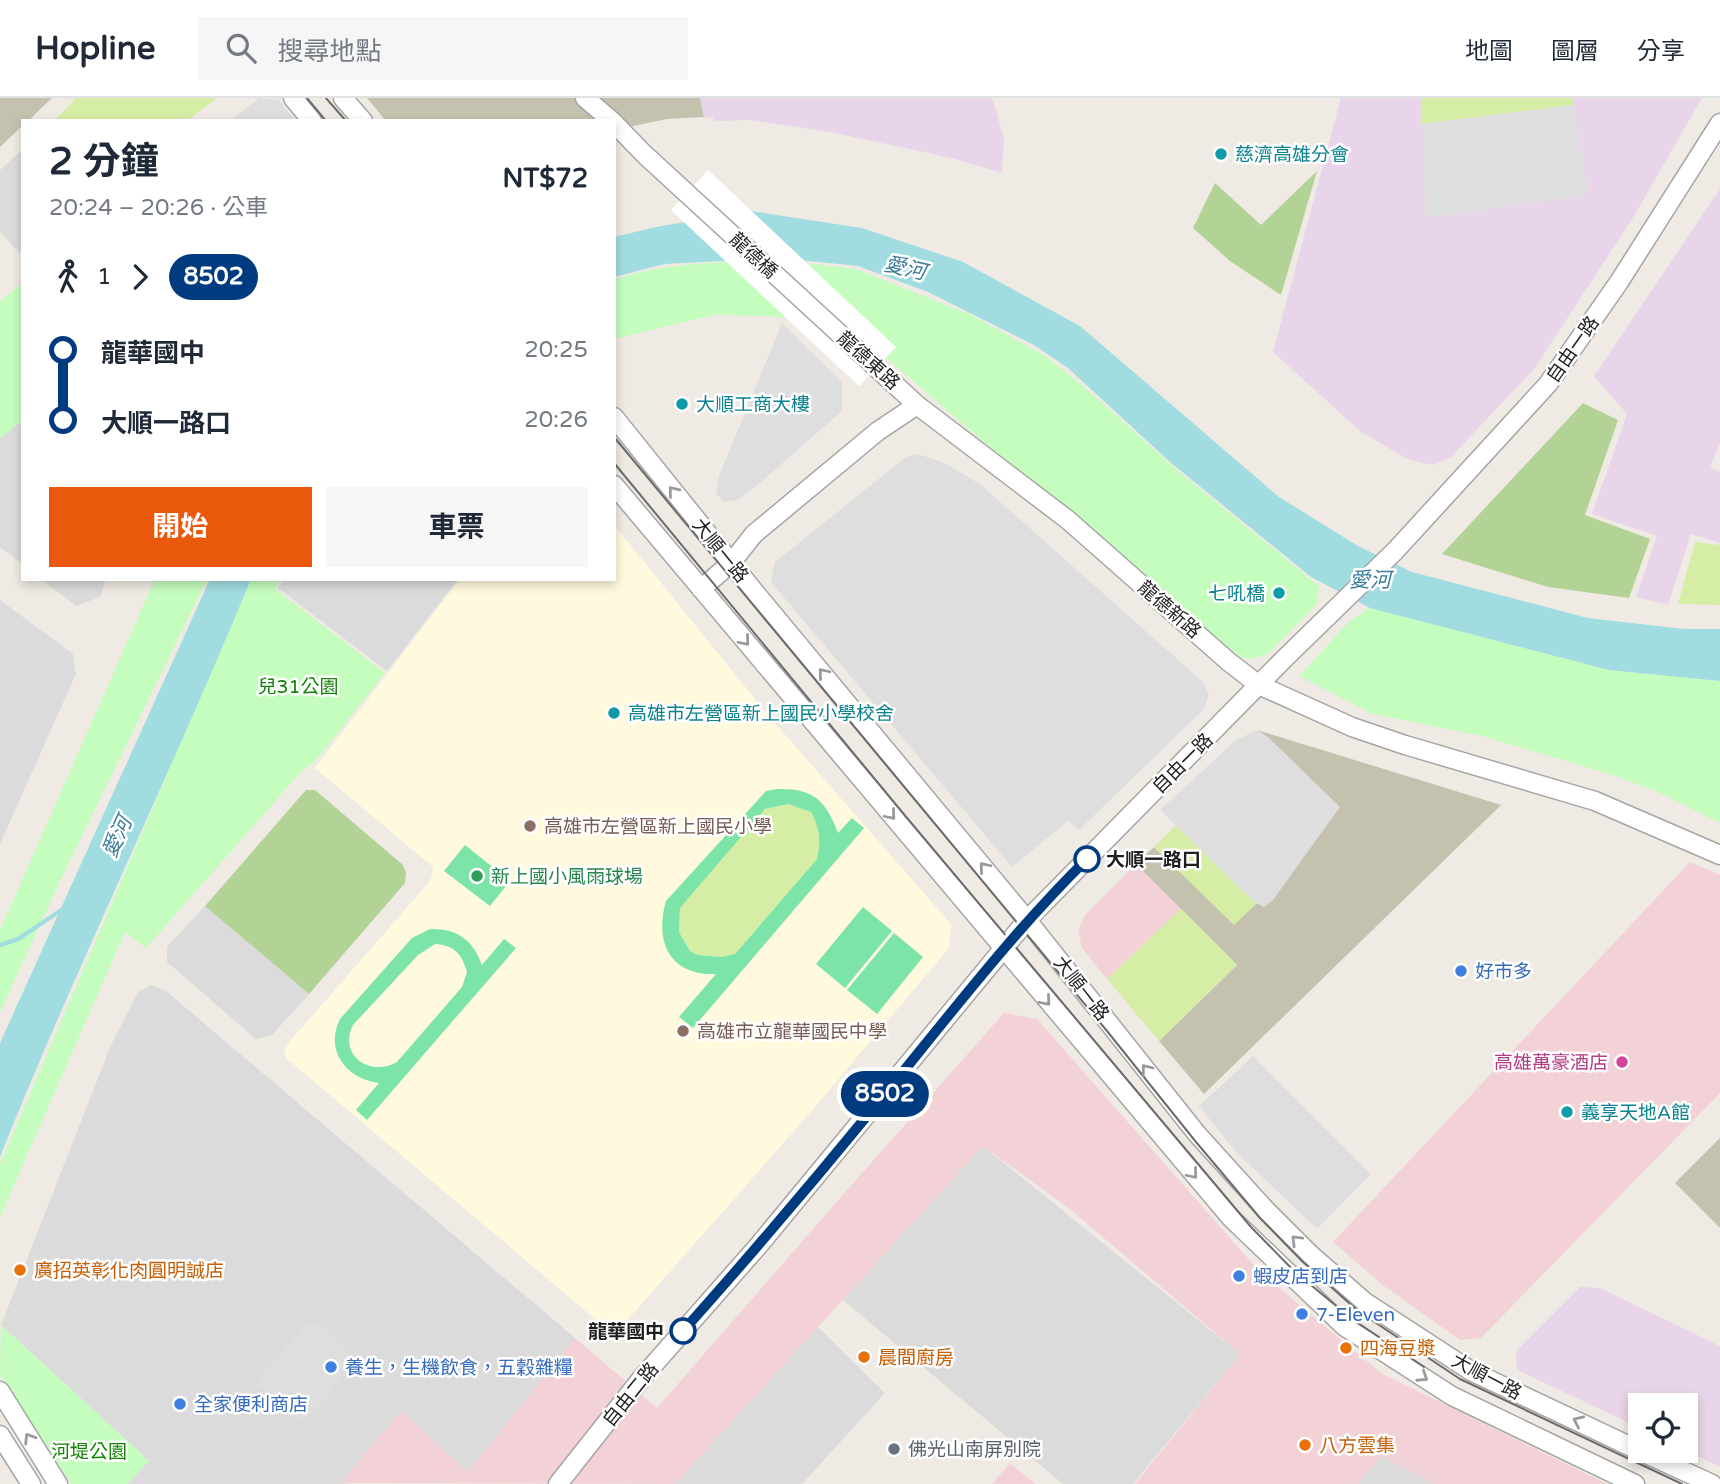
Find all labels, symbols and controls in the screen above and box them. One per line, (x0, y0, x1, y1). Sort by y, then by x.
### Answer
search box (198, 17, 688, 80)
text: Hopline (35, 29, 156, 68)
icon: search (222, 29, 260, 67)
text: 搜尋地點 (278, 36, 382, 67)
text: 地圖 (1465, 37, 1513, 66)
text: 圖層 (1551, 37, 1599, 66)
text: 分享 (1637, 37, 1685, 66)
text: 2 分鐘 (49, 139, 159, 185)
place label: 慈濟高雄分會 (1235, 144, 1349, 166)
marker: 慈濟高雄分會 (1213, 146, 1229, 162)
text: NT$72 (503, 163, 588, 194)
text: 20:24 – 20:26 · 公車 (49, 194, 268, 222)
street label: 龍德橋 (725, 228, 782, 283)
water label: 愛河 (882, 252, 932, 286)
icon: walk (49, 258, 87, 296)
icon: forward (121, 258, 159, 296)
text: 8502 (183, 262, 244, 291)
text: 1 (97, 263, 111, 291)
street label: 自由一路 (1542, 312, 1604, 387)
street label: 龍德東路 (833, 327, 904, 394)
text: 20:25 (524, 336, 588, 364)
text: 龍華國中 (101, 338, 205, 369)
place label: 大順工商大樓 (696, 394, 810, 416)
marker: 大順工商大樓 (674, 396, 690, 412)
text: 20:26 (524, 406, 588, 434)
text: 大順一路口 (101, 408, 231, 439)
one-way arrow (669, 486, 681, 499)
button: 開始 (49, 487, 312, 567)
button: 車票 (326, 487, 588, 567)
street label: 大順一路 (688, 514, 753, 587)
water label: 愛河 (1349, 568, 1395, 593)
street label: 龍德新路 (1133, 577, 1205, 643)
place label: 七吼橋 (1208, 583, 1265, 605)
marker: 七吼橋 (1271, 585, 1287, 601)
one-way arrow (737, 632, 749, 645)
one-way arrow (818, 669, 831, 681)
park label: 兒31公園 (258, 676, 338, 698)
place label: 高雄市左營區新上國民小學校舍 (628, 703, 894, 725)
marker: 高雄市左營區新上國民小學校舍 (606, 705, 622, 721)
street label: 自由一路 (1148, 729, 1217, 798)
one-way arrow (883, 806, 895, 819)
water label: 愛河 (97, 809, 139, 862)
place label: 高雄市左營區新上國民小學 (544, 816, 772, 838)
marker: 高雄市左營區新上國民小學 (522, 818, 538, 834)
marker: 大順一路口 (1074, 846, 1100, 872)
place label: 大順一路口 (1106, 849, 1201, 871)
one-way arrow (980, 862, 992, 875)
place label: 新上國小風雨球場 (491, 866, 643, 888)
marker: 新上國小風雨球場 (469, 868, 485, 884)
street label: 大順一路 (1049, 952, 1113, 1025)
place label: 好市多 (1475, 961, 1532, 983)
marker: 好市多 (1453, 963, 1469, 979)
one-way arrow (1038, 992, 1050, 1005)
place label: 高雄市立龍華國民中學 (697, 1021, 887, 1043)
marker: 高雄市立龍華國民中學 (675, 1023, 691, 1039)
place label: 高雄萬豪酒店 (1494, 1052, 1608, 1074)
marker: 高雄萬豪酒店 (1614, 1054, 1630, 1070)
one-way arrow (1142, 1065, 1155, 1077)
line badge: 8502 (836, 1071, 934, 1117)
text: 8502 (855, 1079, 915, 1108)
place label: 義享天地A館 (1581, 1102, 1690, 1124)
marker: 義享天地A館 (1559, 1104, 1575, 1120)
one-way arrow (1185, 1166, 1197, 1179)
one-way arrow (1292, 1235, 1305, 1248)
place label: 廣招英彰化肉圓明誠店 (34, 1260, 224, 1282)
marker: 廣招英彰化肉圓明誠店 (12, 1262, 28, 1278)
place label: 蝦皮店到店 (1253, 1266, 1348, 1288)
marker: 蝦皮店到店 (1231, 1268, 1247, 1284)
place label: 7-Eleven (1316, 1304, 1395, 1326)
marker: 7-Eleven (1294, 1306, 1310, 1322)
marker: 龍華國中 (670, 1318, 696, 1344)
place label: 龍華國中 (588, 1321, 664, 1343)
place label: 四海豆漿 (1360, 1338, 1436, 1360)
marker: 四海豆漿 (1338, 1340, 1354, 1356)
place label: 晨間廚房 (878, 1347, 954, 1369)
marker: 晨間廚房 (856, 1349, 872, 1365)
street label: 大順一路 (1448, 1349, 1525, 1404)
place label: 養生，生機飲食，五穀雜糧 (345, 1357, 573, 1379)
street label: 自由二路 (598, 1358, 663, 1431)
marker: 養生，生機飲食，五穀雜糧 (323, 1359, 339, 1375)
one-way arrow (1415, 1369, 1428, 1382)
map controls (1628, 1393, 1698, 1463)
button: locate (1628, 1393, 1698, 1463)
place label: 全家便利商店 (194, 1394, 308, 1416)
marker: 全家便利商店 (172, 1396, 188, 1412)
one-way arrow (1573, 1416, 1585, 1430)
one-way arrow (24, 1432, 37, 1445)
place label: 八方雲集 (1319, 1435, 1395, 1457)
marker: 八方雲集 (1297, 1437, 1313, 1453)
place label: 佛光山南屏別院 (908, 1439, 1041, 1461)
park label: 河堤公園 (51, 1441, 127, 1463)
marker: 佛光山南屏別院 (886, 1441, 902, 1457)

